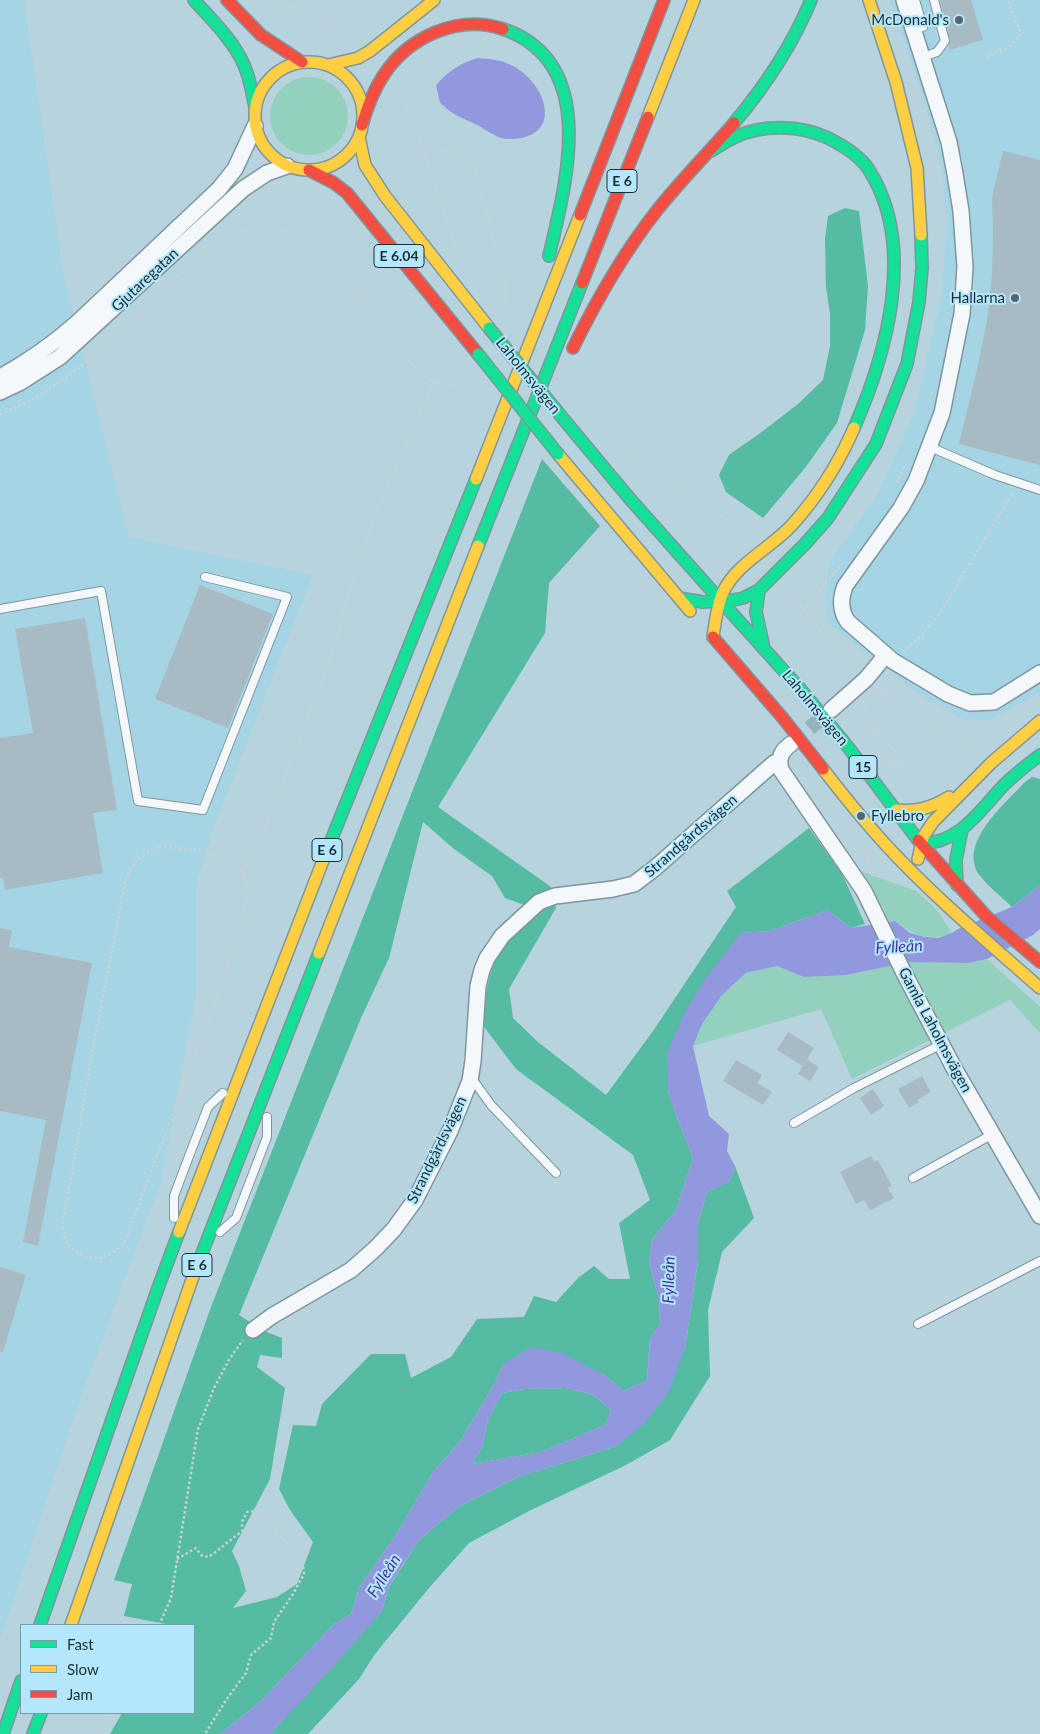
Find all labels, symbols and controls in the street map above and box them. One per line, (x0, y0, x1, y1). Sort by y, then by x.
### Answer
place label: McDonald's (871, 11, 949, 29)
marker: McDonald's (953, 14, 965, 26)
road number: E 6 (607, 170, 637, 192)
street label: Gjutaregatan (108, 244, 182, 316)
road number: E 6.04 (374, 245, 424, 268)
place label: Hallarna (950, 289, 1005, 307)
marker: Hallarna (1009, 292, 1021, 304)
street label: Laholmsvägen (492, 334, 564, 418)
street label: Laholmsvägen (778, 666, 852, 750)
road number: 15 (849, 756, 877, 779)
street label: Strandgårdsvägen (641, 791, 741, 881)
place label: Fyllebro (871, 807, 924, 825)
marker: Fyllebro (855, 810, 867, 822)
road number: E 6 (312, 838, 342, 862)
water label: Fylleån (875, 936, 923, 958)
street label: Gamla Laholmsvägen (894, 964, 976, 1096)
street label: Strandgårdsvägen (403, 1093, 471, 1207)
road number: E 6 (182, 1254, 212, 1276)
water label: Fylleån (659, 1256, 679, 1304)
water label: Fylleån (363, 1551, 405, 1601)
legend (20, 1624, 195, 1714)
text: Fast (67, 1635, 94, 1653)
text: Slow (67, 1660, 99, 1678)
text: Jam (67, 1685, 93, 1703)

